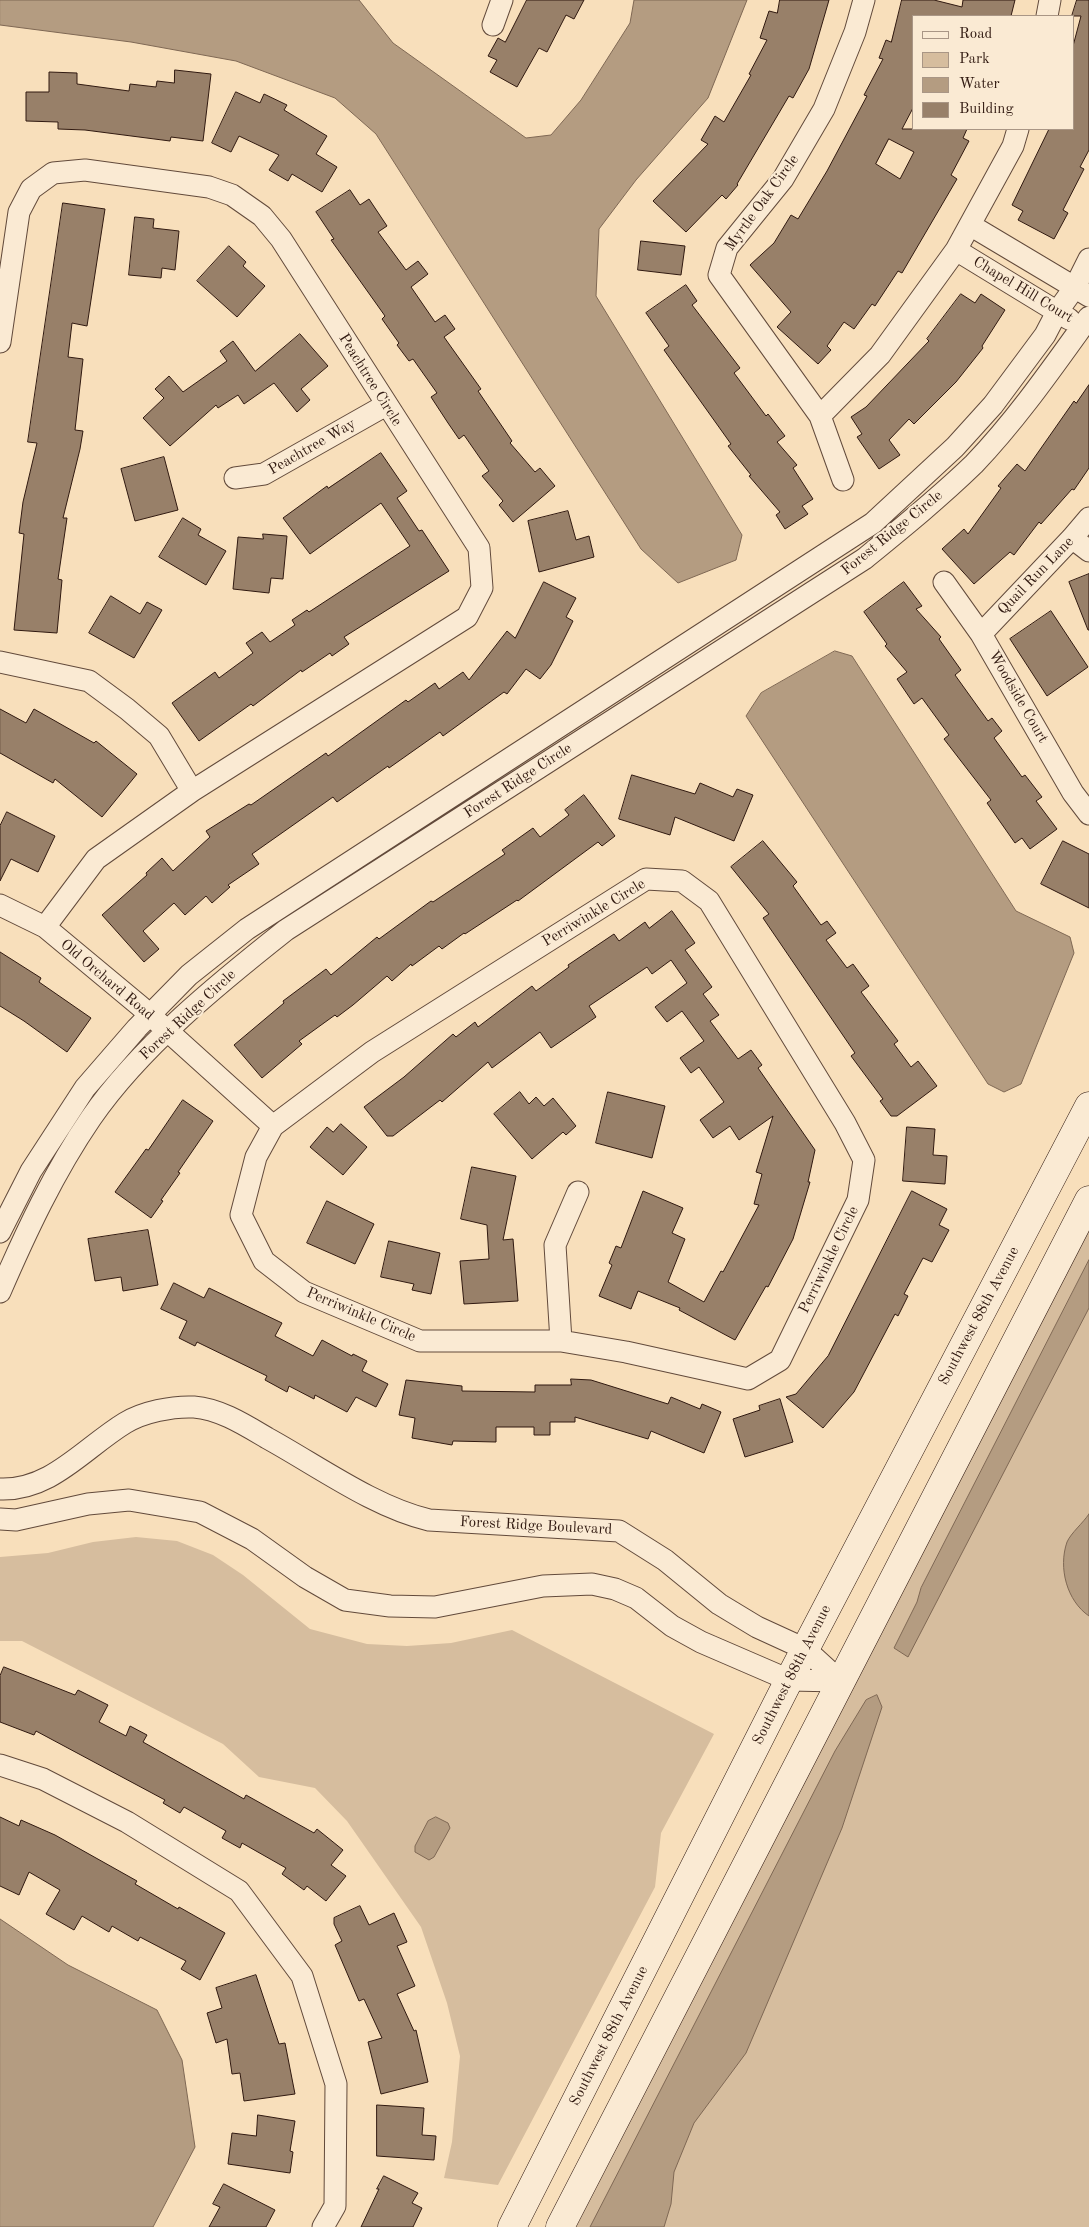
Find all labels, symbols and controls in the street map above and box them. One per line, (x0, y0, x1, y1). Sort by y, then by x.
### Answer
legend (912, 15, 1074, 130)
text: Road (959, 27, 992, 42)
text: Park (959, 52, 990, 67)
text: Water (959, 77, 1000, 92)
text: Building (959, 102, 1014, 117)
street label: Myrtle Oak Circle (721, 151, 803, 255)
street label: Chapel Hill Court (970, 253, 1076, 327)
street label: Peachtree Circle (334, 330, 406, 430)
street label: Peachtree Way (265, 415, 359, 479)
street label: Forest Ridge Circle (838, 487, 946, 579)
street label: Quail Run Lane (994, 533, 1078, 619)
street label: Woodside Court (984, 648, 1052, 746)
street label: Forest Ridge Circle (461, 739, 575, 823)
street label: Perriwinkle Circle (539, 875, 649, 951)
street label: Old Orchard Road (56, 936, 158, 1024)
street label: Forest Ridge Circle (136, 966, 240, 1064)
street label: Perriwinkle Circle (795, 1203, 863, 1317)
street label: Southwest 88th Avenue (935, 1244, 1023, 1388)
street label: Perriwinkle Circle (304, 1284, 418, 1346)
street label: Forest Ridge Boulevard (459, 1513, 613, 1539)
street label: Southwest 88th Avenue (749, 1602, 835, 1748)
street label: Southwest 88th Avenue (566, 1963, 652, 2109)

